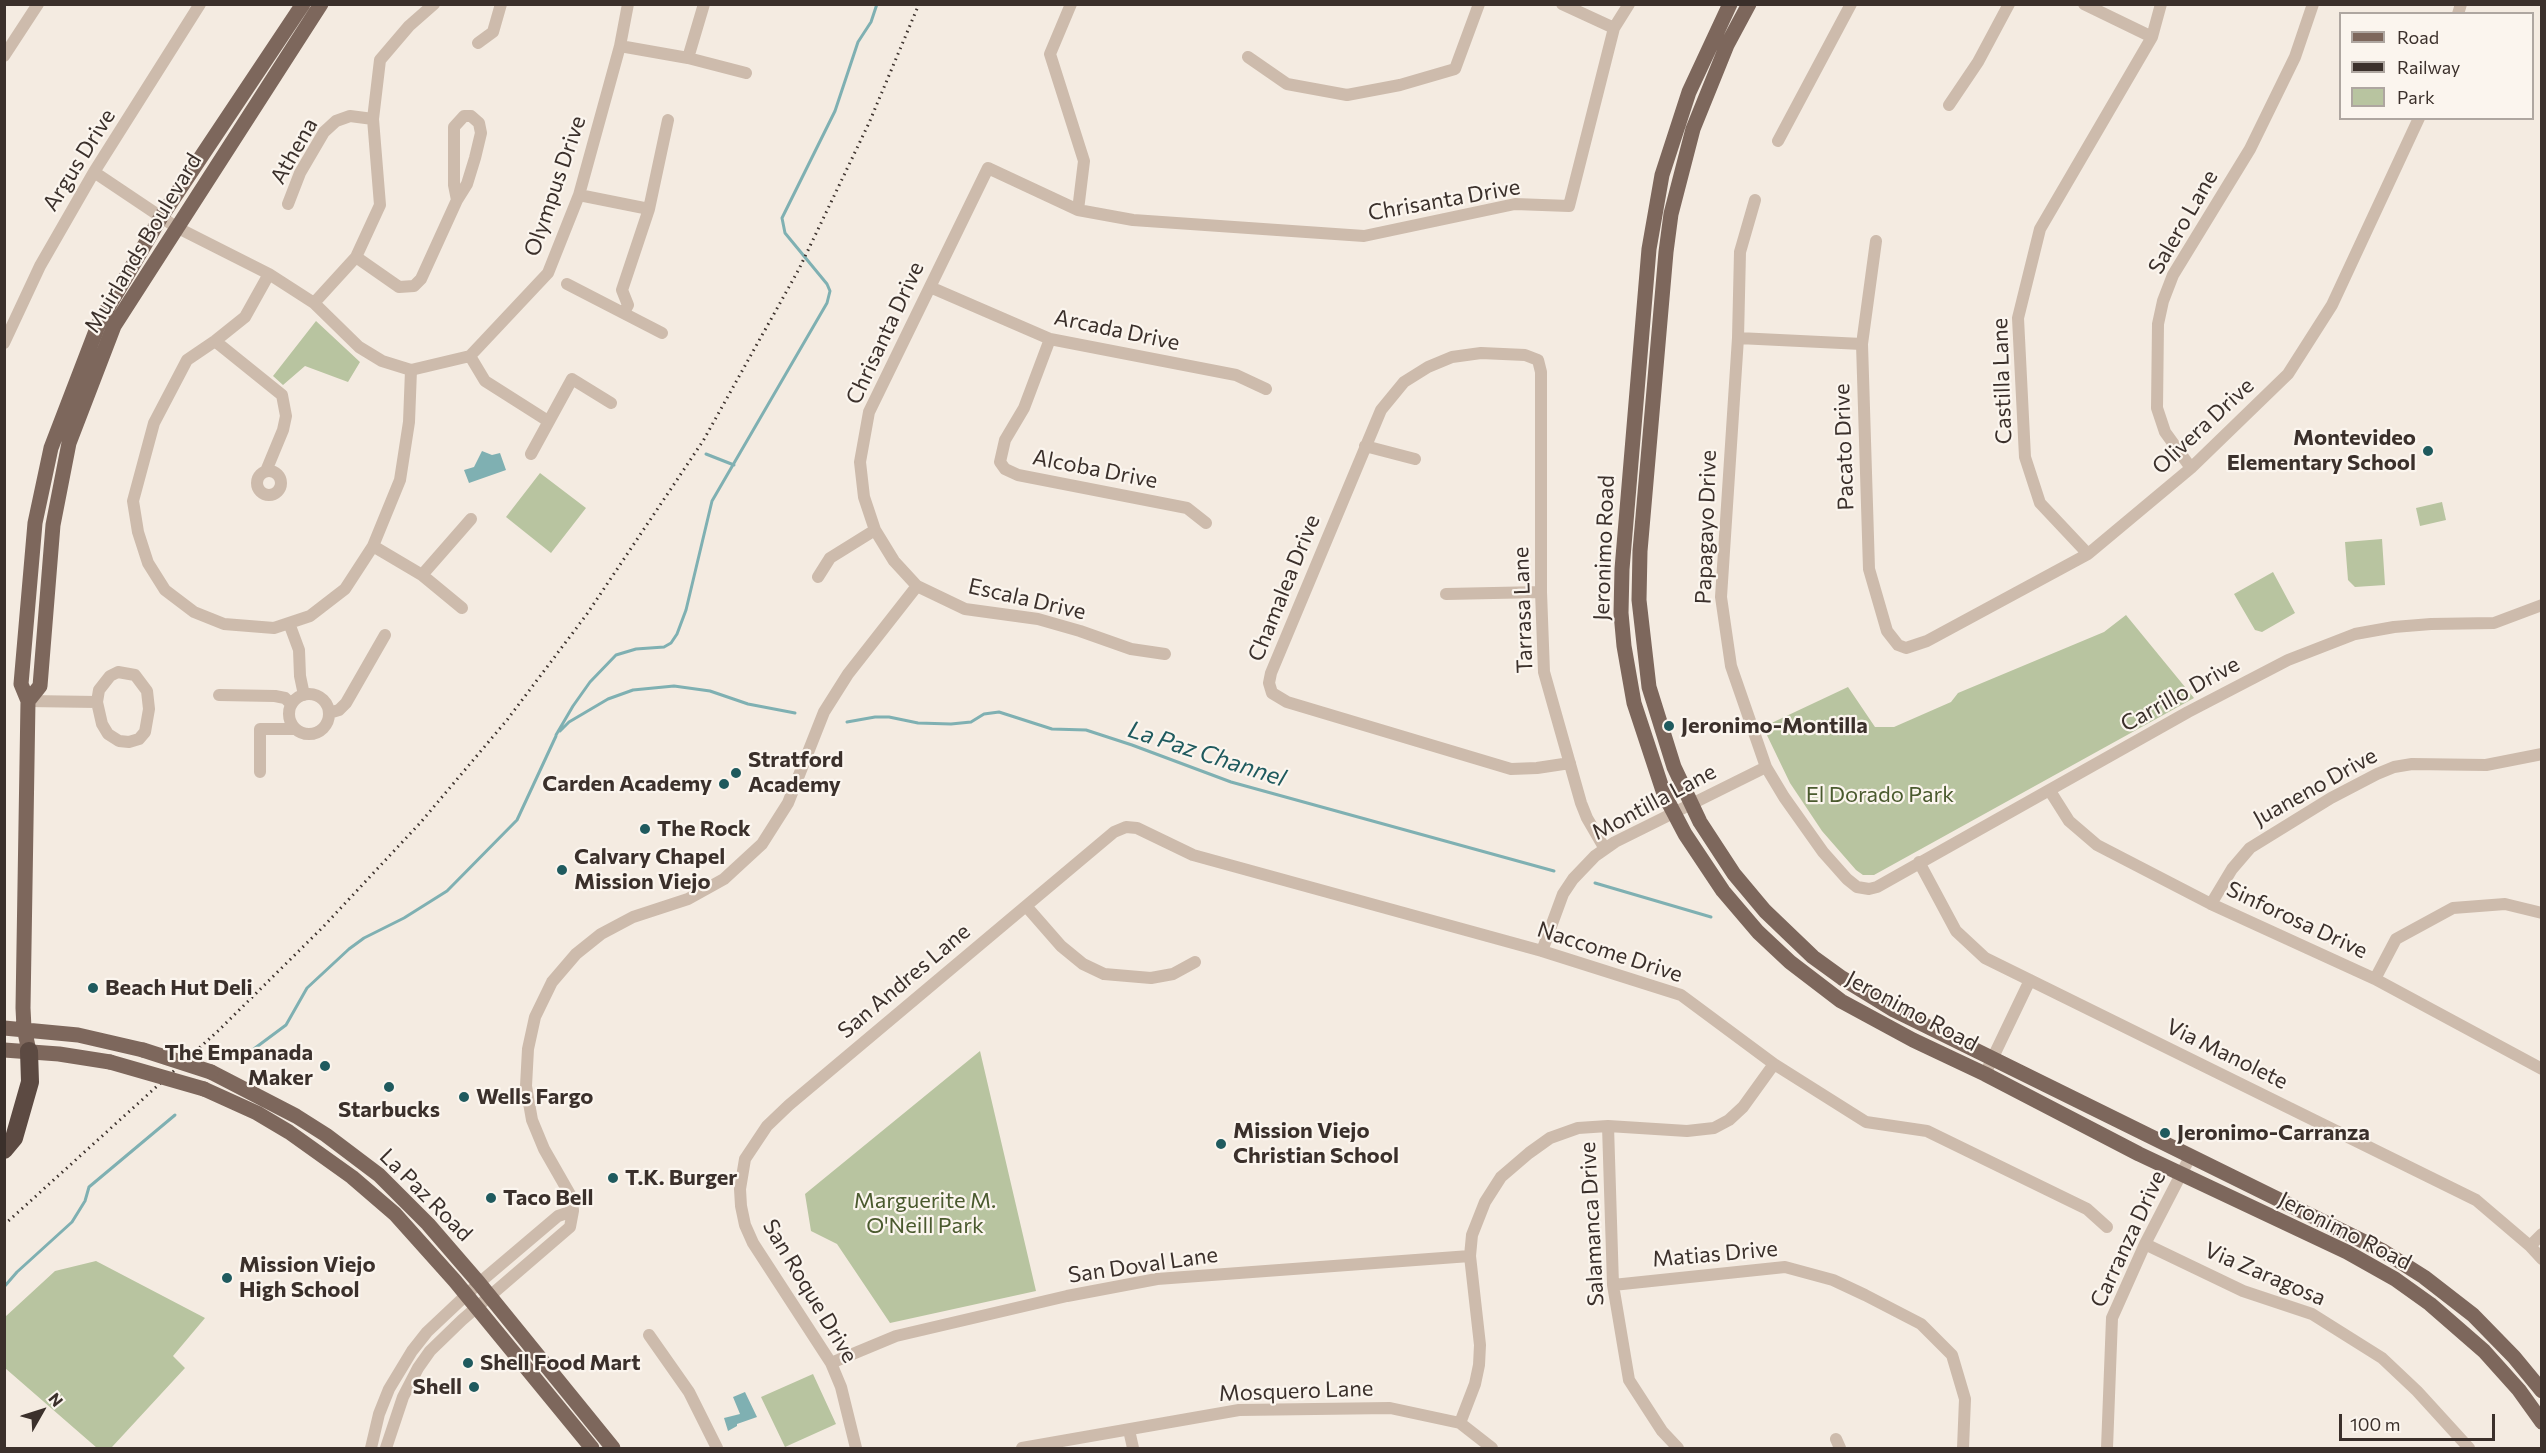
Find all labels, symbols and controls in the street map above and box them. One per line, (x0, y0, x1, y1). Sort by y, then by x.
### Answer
legend (2339, 12, 2534, 120)
text: Road (2397, 26, 2439, 48)
text: Railway (2397, 56, 2460, 78)
text: Park (2397, 86, 2435, 108)
street label: Argus Drive (37, 104, 121, 216)
street label: Olympus Drive (519, 112, 591, 260)
street label: Athena (265, 113, 323, 189)
street label: Muirlands Boulevard (79, 149, 207, 337)
street label: Salero Lane (2143, 165, 2223, 279)
street label: Chrisanta Drive (1366, 174, 1522, 226)
street label: Chrisanta Drive (840, 258, 930, 408)
street label: Arcada Drive (1052, 304, 1182, 356)
street label: Castilla Lane (1987, 317, 2017, 445)
street label: Olivera Drive (2147, 372, 2259, 480)
street label: Pacato Drive (1829, 383, 1859, 511)
place label: Montevideo Elementary School (2227, 425, 2416, 476)
street label: Alcoba Drive (1030, 444, 1160, 494)
marker: Montevideo Elementary School (2421, 444, 2435, 458)
street label: Papagayo Drive (1690, 449, 1722, 605)
street label: Jeronimo Road (1588, 475, 1620, 621)
street label: Chamalea Drive (1243, 511, 1325, 665)
street label: Tarrasa Lane (1508, 546, 1538, 674)
street label: Escala Drive (966, 573, 1088, 625)
street label: Carrillo Drive (2116, 651, 2244, 737)
place label: Jeronimo-Montilla (1681, 713, 1868, 739)
water label: La Paz Channel (1125, 715, 1289, 793)
marker: Jeronimo-Montilla (1662, 719, 1676, 733)
street label: Juaneno Drive (2248, 742, 2382, 832)
place label: Stratford Academy (748, 747, 843, 798)
street label: Montilla Lane (1587, 758, 1721, 846)
marker: Stratford Academy (729, 766, 743, 780)
place label: Carden Academy (542, 771, 712, 797)
marker: Carden Academy (717, 777, 731, 791)
park label: El Dorado Park (1806, 782, 1954, 808)
place label: The Rock (657, 816, 751, 842)
marker: The Rock (638, 822, 652, 836)
place label: Calvary Chapel Mission Viejo (574, 844, 725, 896)
marker: Calvary Chapel Mission Viejo (555, 863, 569, 877)
street label: Sinforosa Drive (2222, 876, 2372, 964)
street label: Naccome Drive (1534, 916, 1686, 988)
street label: San Andres Lane (833, 918, 975, 1044)
street label: Jeronimo Road (1841, 965, 1983, 1057)
place label: Beach Hut Deli (105, 975, 253, 1001)
marker: Beach Hut Deli (86, 981, 100, 995)
street label: Via Manolete (2162, 1013, 2292, 1095)
place label: The Empanada Maker (165, 1040, 313, 1092)
marker: The Empanada Maker (318, 1059, 332, 1073)
marker: Starbucks (382, 1080, 396, 1094)
place label: Wells Fargo (476, 1084, 593, 1110)
marker: Wells Fargo (457, 1090, 471, 1104)
place label: Starbucks (338, 1097, 440, 1123)
place label: Mission Viejo Christian School (1233, 1118, 1399, 1170)
place label: Jeronimo-Carranza (2177, 1120, 2370, 1146)
marker: Jeronimo-Carranza (2158, 1126, 2172, 1140)
marker: Mission Viejo Christian School (1214, 1137, 1228, 1151)
street label: Salamanca Drive (1575, 1141, 1609, 1307)
street label: La Paz Road (374, 1143, 478, 1247)
place label: T.K. Burger (625, 1165, 737, 1191)
street label: Carranza Drive (2085, 1166, 2171, 1312)
marker: T.K. Burger (606, 1171, 620, 1185)
place label: Taco Bell (503, 1185, 593, 1211)
street label: Jeronimo Road (2274, 1186, 2416, 1276)
park label: Marguerite M. O'Neill Park (854, 1188, 996, 1240)
marker: Taco Bell (484, 1191, 498, 1205)
street label: San Roque Drive (757, 1215, 863, 1367)
street label: Matias Drive (1651, 1235, 1779, 1273)
street label: Via Zaragosa (2200, 1237, 2330, 1311)
street label: San Doval Lane (1066, 1241, 1220, 1289)
place label: Mission Viejo High School (239, 1252, 376, 1304)
marker: Mission Viejo High School (220, 1271, 234, 1285)
place label: Shell Food Mart (480, 1350, 640, 1376)
marker: Shell Food Mart (461, 1356, 475, 1370)
place label: Shell (412, 1374, 462, 1400)
street label: Mosquero Lane (1218, 1375, 1374, 1407)
marker: Shell (467, 1380, 481, 1394)
north arrow (12, 1381, 72, 1441)
text: N (45, 1389, 68, 1410)
scale bar (2342, 1402, 2498, 1440)
text: 100 m (2350, 1413, 2400, 1435)

